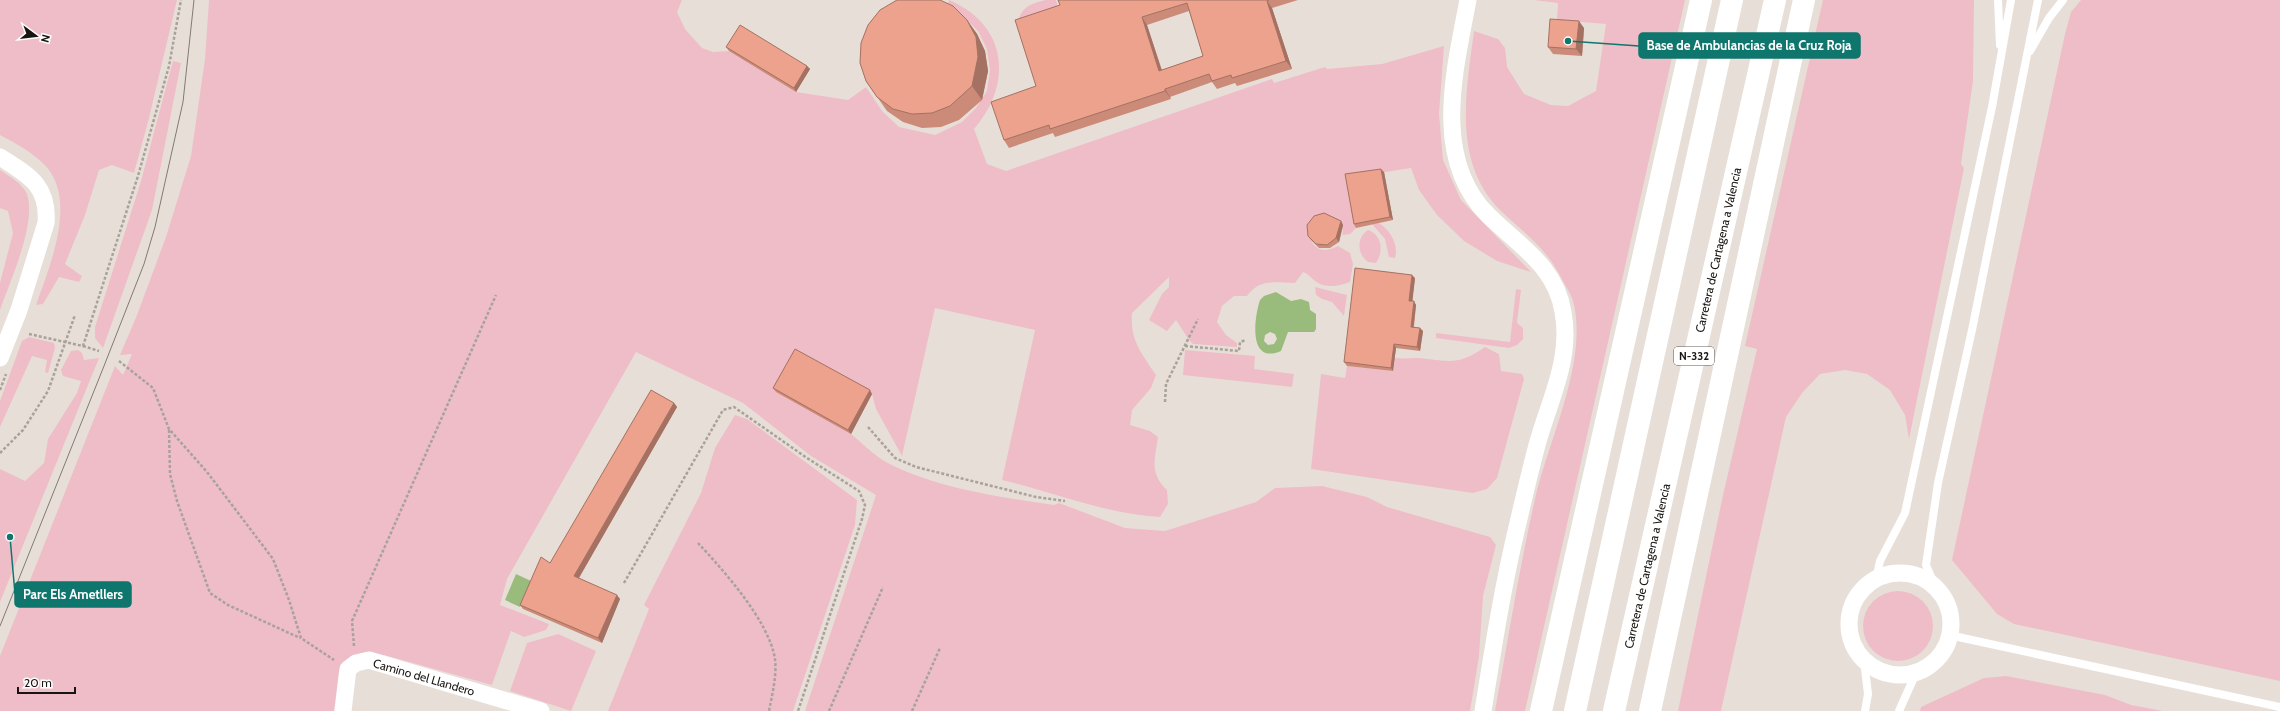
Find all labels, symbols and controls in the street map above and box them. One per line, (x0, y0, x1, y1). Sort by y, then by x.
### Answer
north arrow (16, 16, 56, 56)
text: N (38, 33, 53, 44)
callout: Base de Ambulancias de la Cruz Roja (1639, 33, 1860, 58)
text: Base de Ambulancias de la Cruz Roja (1647, 37, 1852, 53)
street label: Carretera de Cartagena a Valencia (1692, 166, 1744, 334)
road number: N-332 (1674, 347, 1714, 365)
street label: Carretera de Cartagena a Valencia (1621, 482, 1673, 650)
callout: Parc Els Ametllers (15, 582, 131, 607)
text: Parc Els Ametllers (23, 586, 124, 602)
street label: Camino del Llandero (372, 655, 477, 699)
scale bar (18, 669, 75, 695)
text: 20 m (24, 675, 52, 690)

